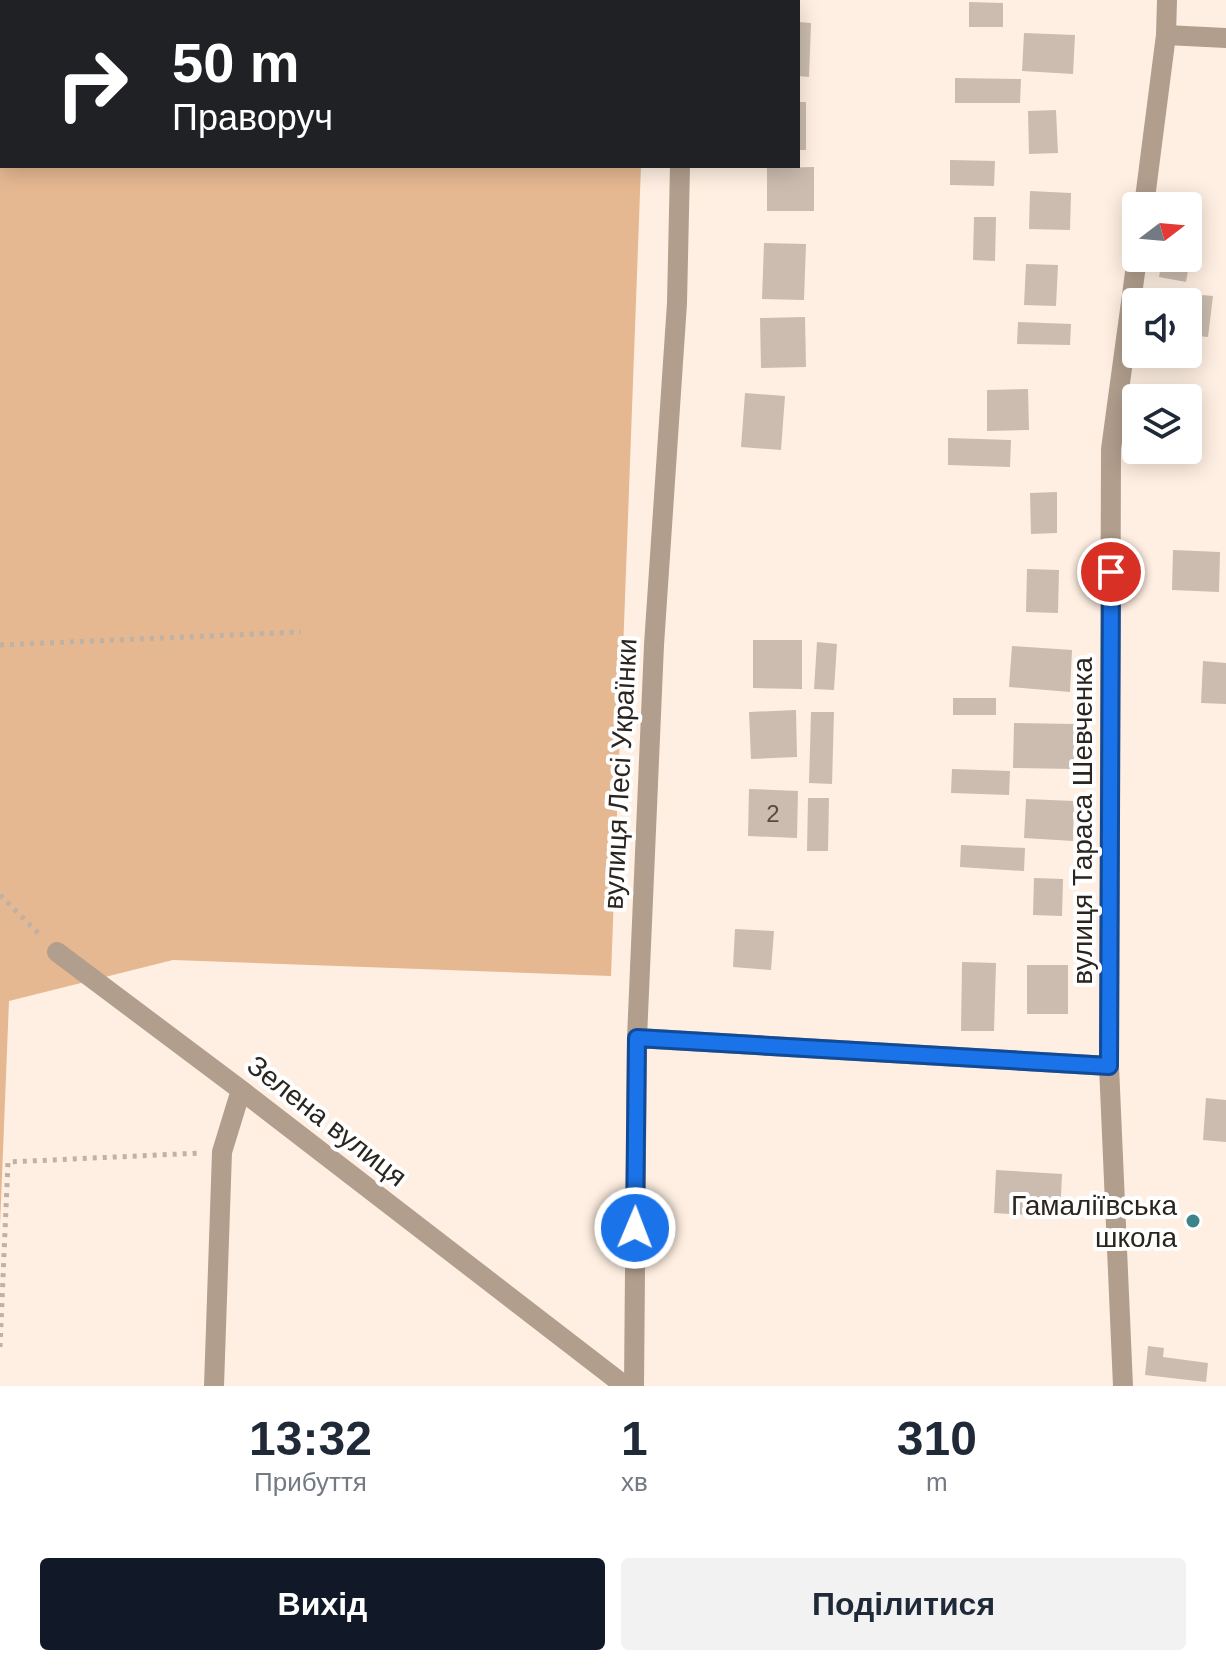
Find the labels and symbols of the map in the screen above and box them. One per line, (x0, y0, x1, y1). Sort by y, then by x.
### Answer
north arrow (1122, 192, 1202, 272)
pin (1077, 538, 1145, 606)
street label: вулиця Лесі Українки (597, 638, 643, 910)
street label: вулиця Тараса Шевченка (1067, 657, 1098, 985)
house number: 2 (766, 800, 780, 827)
street label: Зелена вулиця (241, 1049, 413, 1193)
position arrow (593, 1186, 677, 1270)
place label: Гамаліївська школа (1011, 1190, 1177, 1253)
marker: Гамаліївська школа (1184, 1212, 1202, 1230)

